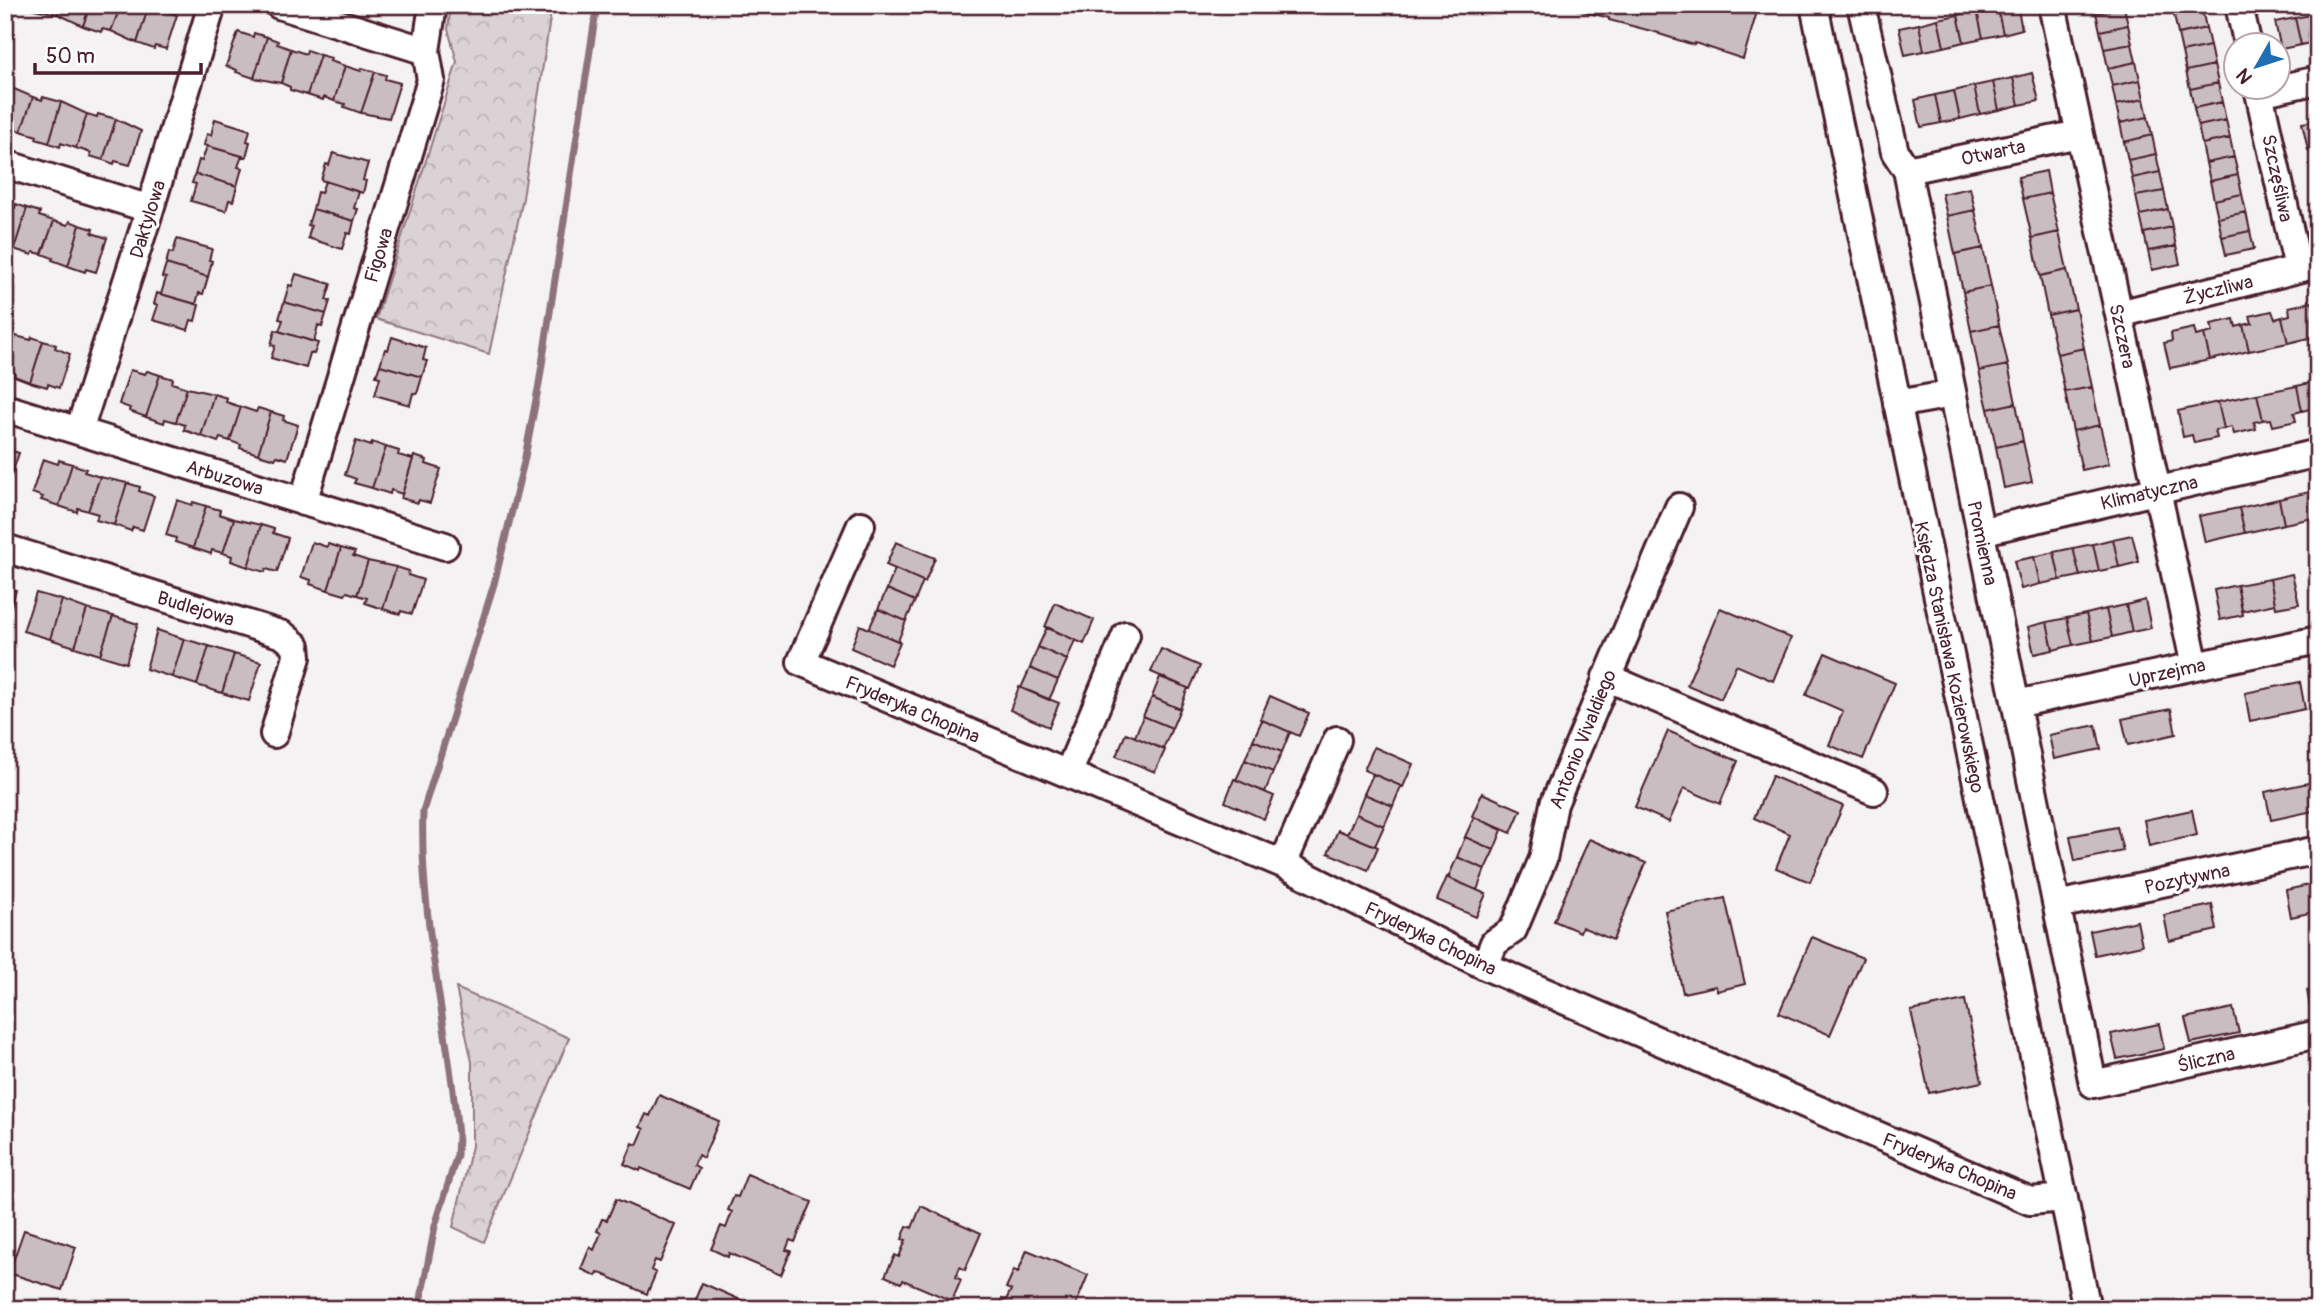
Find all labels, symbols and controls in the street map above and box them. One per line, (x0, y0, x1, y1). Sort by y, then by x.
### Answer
scale bar (35, 32, 201, 76)
north arrow (2222, 32, 2292, 102)
text: 50 m (46, 43, 95, 70)
text: N (2231, 63, 2258, 89)
street label: Szczęśliwa (2256, 132, 2298, 224)
street label: Otwarta (1959, 134, 2027, 171)
street label: Daktylowa (125, 177, 171, 261)
street label: Figowa (359, 225, 399, 286)
street label: Życzliwa (2181, 270, 2256, 310)
street label: Szczera (2103, 302, 2141, 371)
street label: Arbuzowa (183, 455, 266, 501)
street label: Klimatyczna (2098, 470, 2200, 516)
street label: Promienna (1961, 499, 2003, 588)
street label: Księdza Stanisława Kozierowskiego (1908, 519, 1990, 795)
street label: Budlejowa (154, 586, 237, 632)
street label: Uprzejma (2127, 653, 2208, 693)
street label: Antonio Vivaldiego (1544, 666, 1622, 813)
street label: Fryderyka Chopina (842, 671, 984, 749)
street label: Pozytywna (2142, 858, 2232, 900)
street label: Fryderyka Chopina (1361, 897, 1501, 981)
street label: Śliczna (2175, 1042, 2237, 1078)
street label: Fryderyka Chopina (1879, 1128, 2021, 1206)

